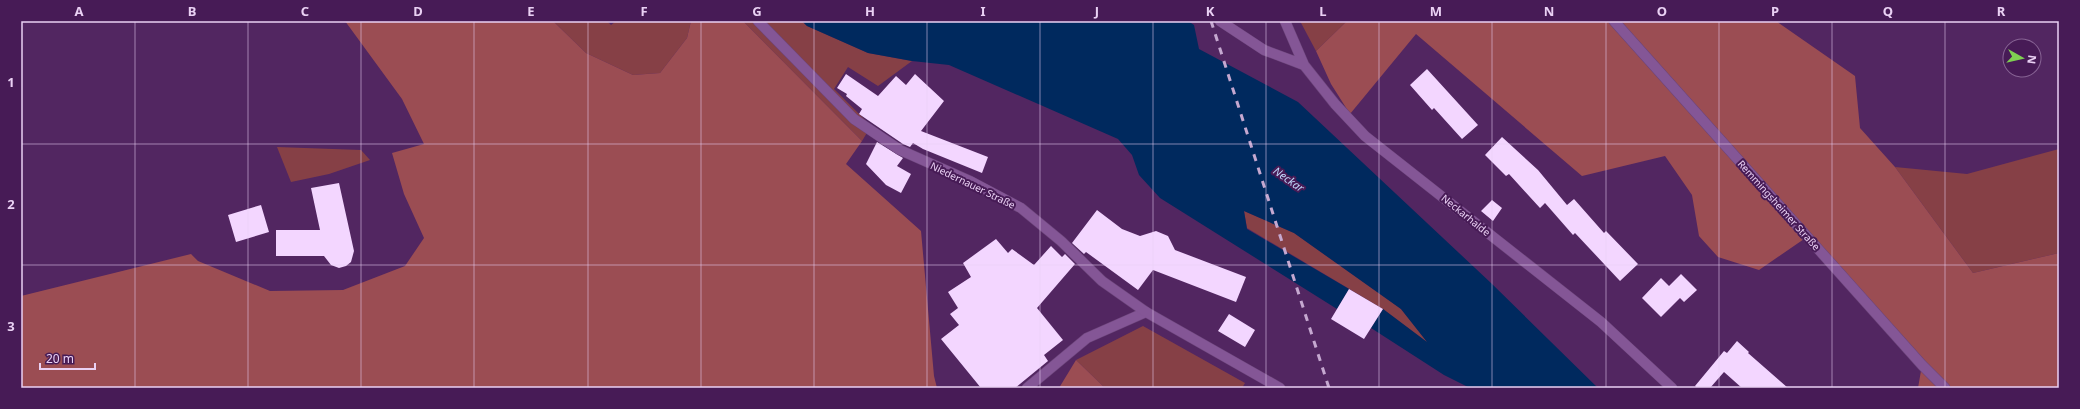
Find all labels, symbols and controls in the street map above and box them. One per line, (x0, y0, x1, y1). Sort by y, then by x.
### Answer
text: A (75, 2, 84, 20)
text: B (188, 2, 196, 20)
text: C (301, 2, 309, 20)
text: D (413, 2, 423, 20)
text: E (527, 2, 535, 20)
text: F (640, 2, 648, 20)
text: G (752, 2, 762, 20)
text: H (865, 2, 875, 20)
text: I (980, 2, 986, 20)
text: J (1094, 2, 1099, 20)
text: K (1206, 2, 1215, 20)
text: L (1319, 2, 1327, 20)
text: M (1430, 2, 1442, 20)
text: N (1544, 2, 1554, 20)
text: O (1657, 2, 1667, 20)
text: P (1771, 2, 1779, 20)
text: Q (1883, 2, 1893, 20)
text: R (1997, 2, 2006, 20)
north arrow (2002, 38, 2042, 78)
text: N (2024, 54, 2040, 65)
text: 1 (7, 73, 15, 91)
street label: Remmingsheimer Straße (1735, 157, 1824, 253)
street label: Niedernauer Straße (928, 158, 1018, 212)
water label: Neckar (1271, 163, 1308, 195)
street label: Neckarhalde (1439, 191, 1494, 239)
text: 2 (7, 195, 15, 213)
text: 3 (7, 317, 15, 335)
scale bar (40, 345, 95, 371)
text: 20 m (46, 350, 74, 367)

